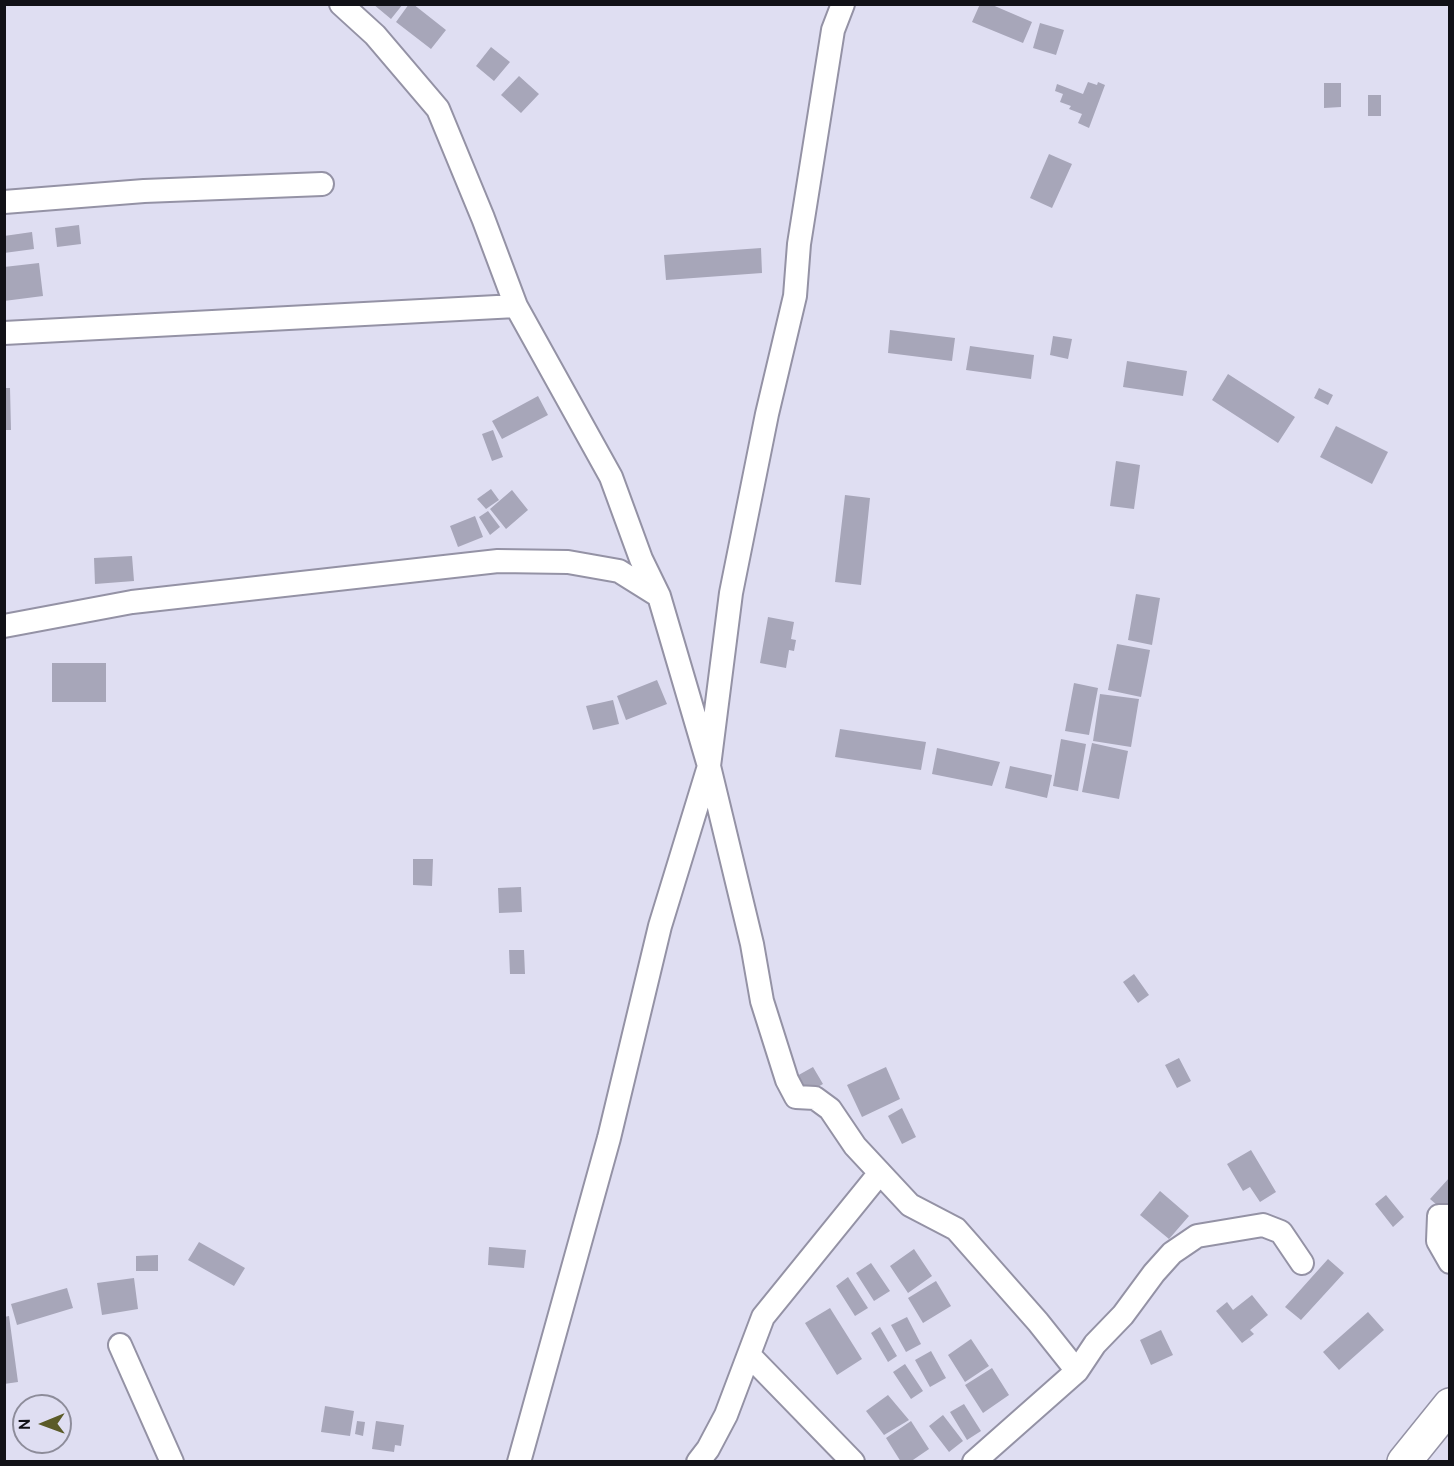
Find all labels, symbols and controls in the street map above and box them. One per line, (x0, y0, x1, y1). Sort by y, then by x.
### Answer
north arrow (12, 1394, 72, 1454)
text: N (16, 1418, 36, 1430)

